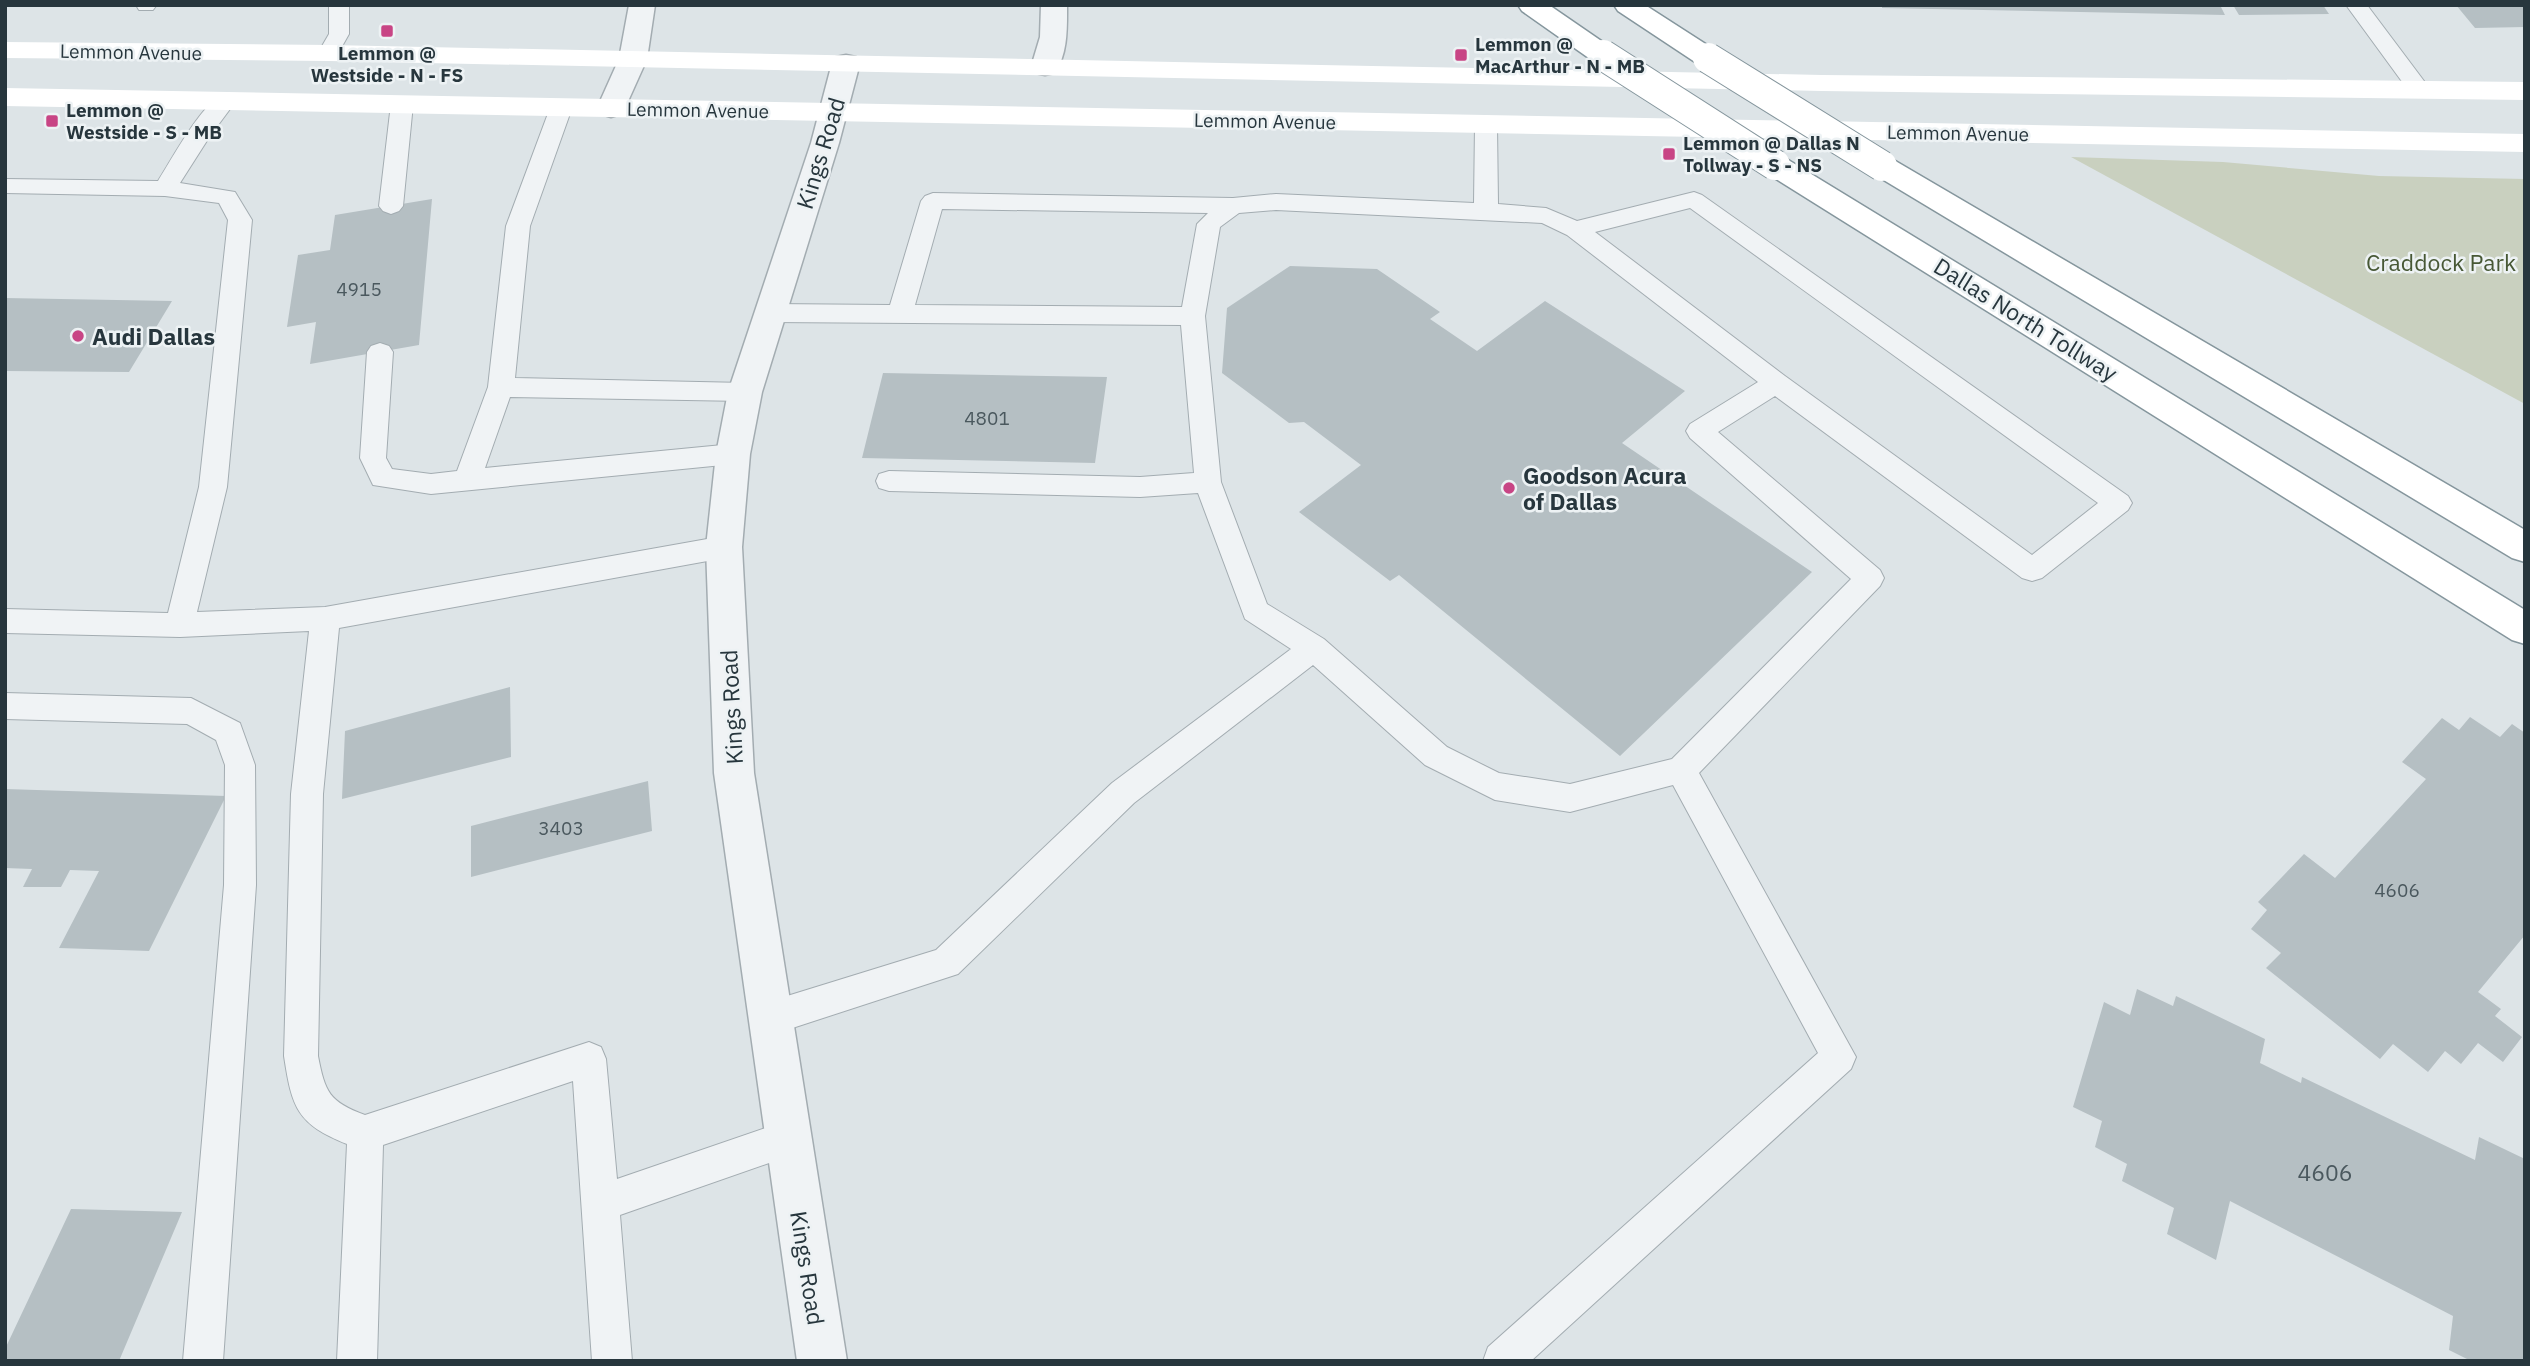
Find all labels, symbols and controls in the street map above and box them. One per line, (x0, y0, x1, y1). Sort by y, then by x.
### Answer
marker: Lemmon @ Westside - N - FS (379, 23, 395, 39)
place label: Lemmon @ MacArthur - N - MB (1475, 32, 1645, 78)
street label: Lemmon Avenue (60, 39, 202, 65)
place label: Lemmon @ Westside - N - FS (311, 41, 463, 87)
marker: Lemmon @ MacArthur - N - MB (1453, 47, 1469, 63)
street label: Kings Road (789, 94, 851, 212)
street label: Lemmon Avenue (627, 97, 769, 123)
place label: Lemmon @ Westside - S - MB (66, 98, 222, 144)
street label: Lemmon Avenue (1194, 108, 1336, 134)
marker: Lemmon @ Westside - S - MB (44, 113, 60, 129)
street label: Lemmon Avenue (1887, 120, 2029, 146)
place label: Lemmon @ Dallas N Tollway - S - NS (1683, 131, 1860, 177)
marker: Lemmon @ Dallas N Tollway - S - NS (1661, 146, 1677, 162)
park label: Craddock Park (2366, 247, 2516, 277)
street label: Dallas North Tollway (1929, 250, 2124, 388)
house number: 4915 (336, 277, 382, 301)
place label: Audi Dallas (92, 321, 215, 351)
marker: Audi Dallas (70, 328, 86, 344)
house number: 4801 (964, 406, 1010, 430)
place label: Goodson Acura of Dallas (1523, 460, 1687, 516)
marker: Goodson Acura of Dallas (1501, 480, 1517, 496)
street label: Kings Road (713, 649, 749, 765)
house number: 3403 (538, 816, 584, 840)
house number: 4606 (2374, 878, 2420, 902)
house number: 4606 (2297, 1157, 2353, 1187)
street label: Kings Road (784, 1209, 832, 1327)

